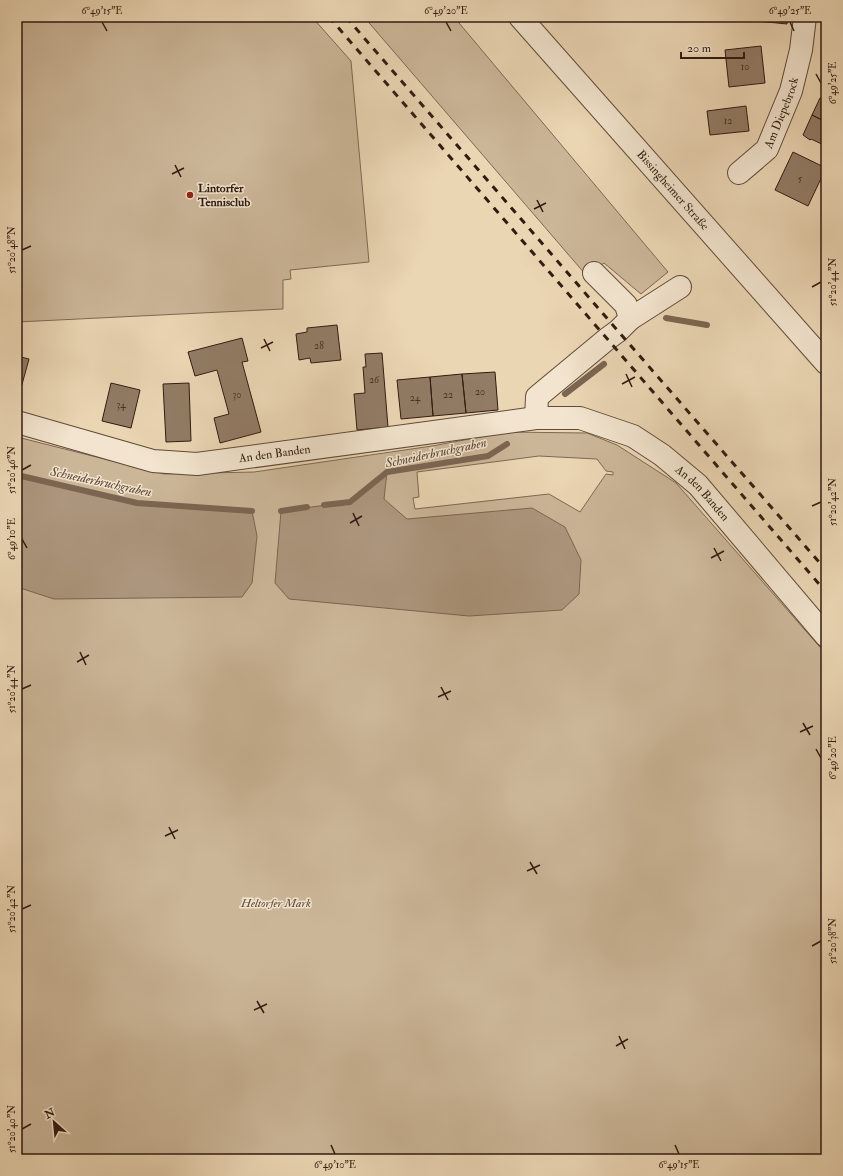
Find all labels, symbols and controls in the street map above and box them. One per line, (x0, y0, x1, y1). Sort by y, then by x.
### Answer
text: 6°49'15"E (81, 5, 123, 17)
text: 6°49'20"E (424, 5, 468, 17)
text: 6°49'25"E (769, 5, 811, 17)
scale bar (681, 34, 744, 60)
text: 20 m (687, 41, 712, 56)
house number: 10 (741, 61, 749, 73)
text: 6°49'25"E (827, 62, 839, 104)
street label: Am Diepebrock (760, 75, 802, 151)
house number: 12 (724, 115, 732, 127)
street label: Bissingheimer Straße (634, 147, 712, 233)
house number: 5 (798, 173, 803, 185)
place label: Lintorfer Tennisclub (197, 181, 250, 210)
marker: Lintorfer Tennisclub (185, 190, 195, 200)
text: 51°20'48"N (6, 226, 18, 274)
text: 51°20'44"N (827, 258, 839, 306)
house number: 28 (314, 340, 324, 352)
house number: 26 (369, 374, 380, 386)
house number: 20 (475, 386, 485, 398)
house number: 30 (233, 389, 241, 401)
house number: 22 (443, 389, 453, 401)
house number: 24 (410, 392, 421, 404)
house number: 34 (116, 399, 126, 411)
water label: Schneiderbruchgraben (383, 434, 488, 472)
street label: An den Banden (237, 441, 311, 466)
text: 51°20'46"N (6, 446, 18, 494)
street label: An den Banden (672, 461, 733, 524)
water label: Schneiderbruchgraben (48, 463, 153, 501)
text: 51°20'42"N (827, 478, 839, 526)
text: 6°49'10"E (6, 518, 18, 560)
text: 51°20'44"N (6, 665, 18, 713)
text: 6°49'20"E (827, 736, 839, 780)
text: 51°20'42"N (6, 885, 18, 933)
park label: Heltorfer Mark (240, 896, 311, 911)
text: 51°20'38"N (827, 918, 839, 964)
north arrow (34, 1102, 74, 1142)
text: 51°20'40"N (6, 1105, 18, 1153)
text: N (41, 1105, 58, 1122)
text: 6°49'10"E (314, 1159, 356, 1171)
text: 6°49'15"E (658, 1159, 700, 1171)

